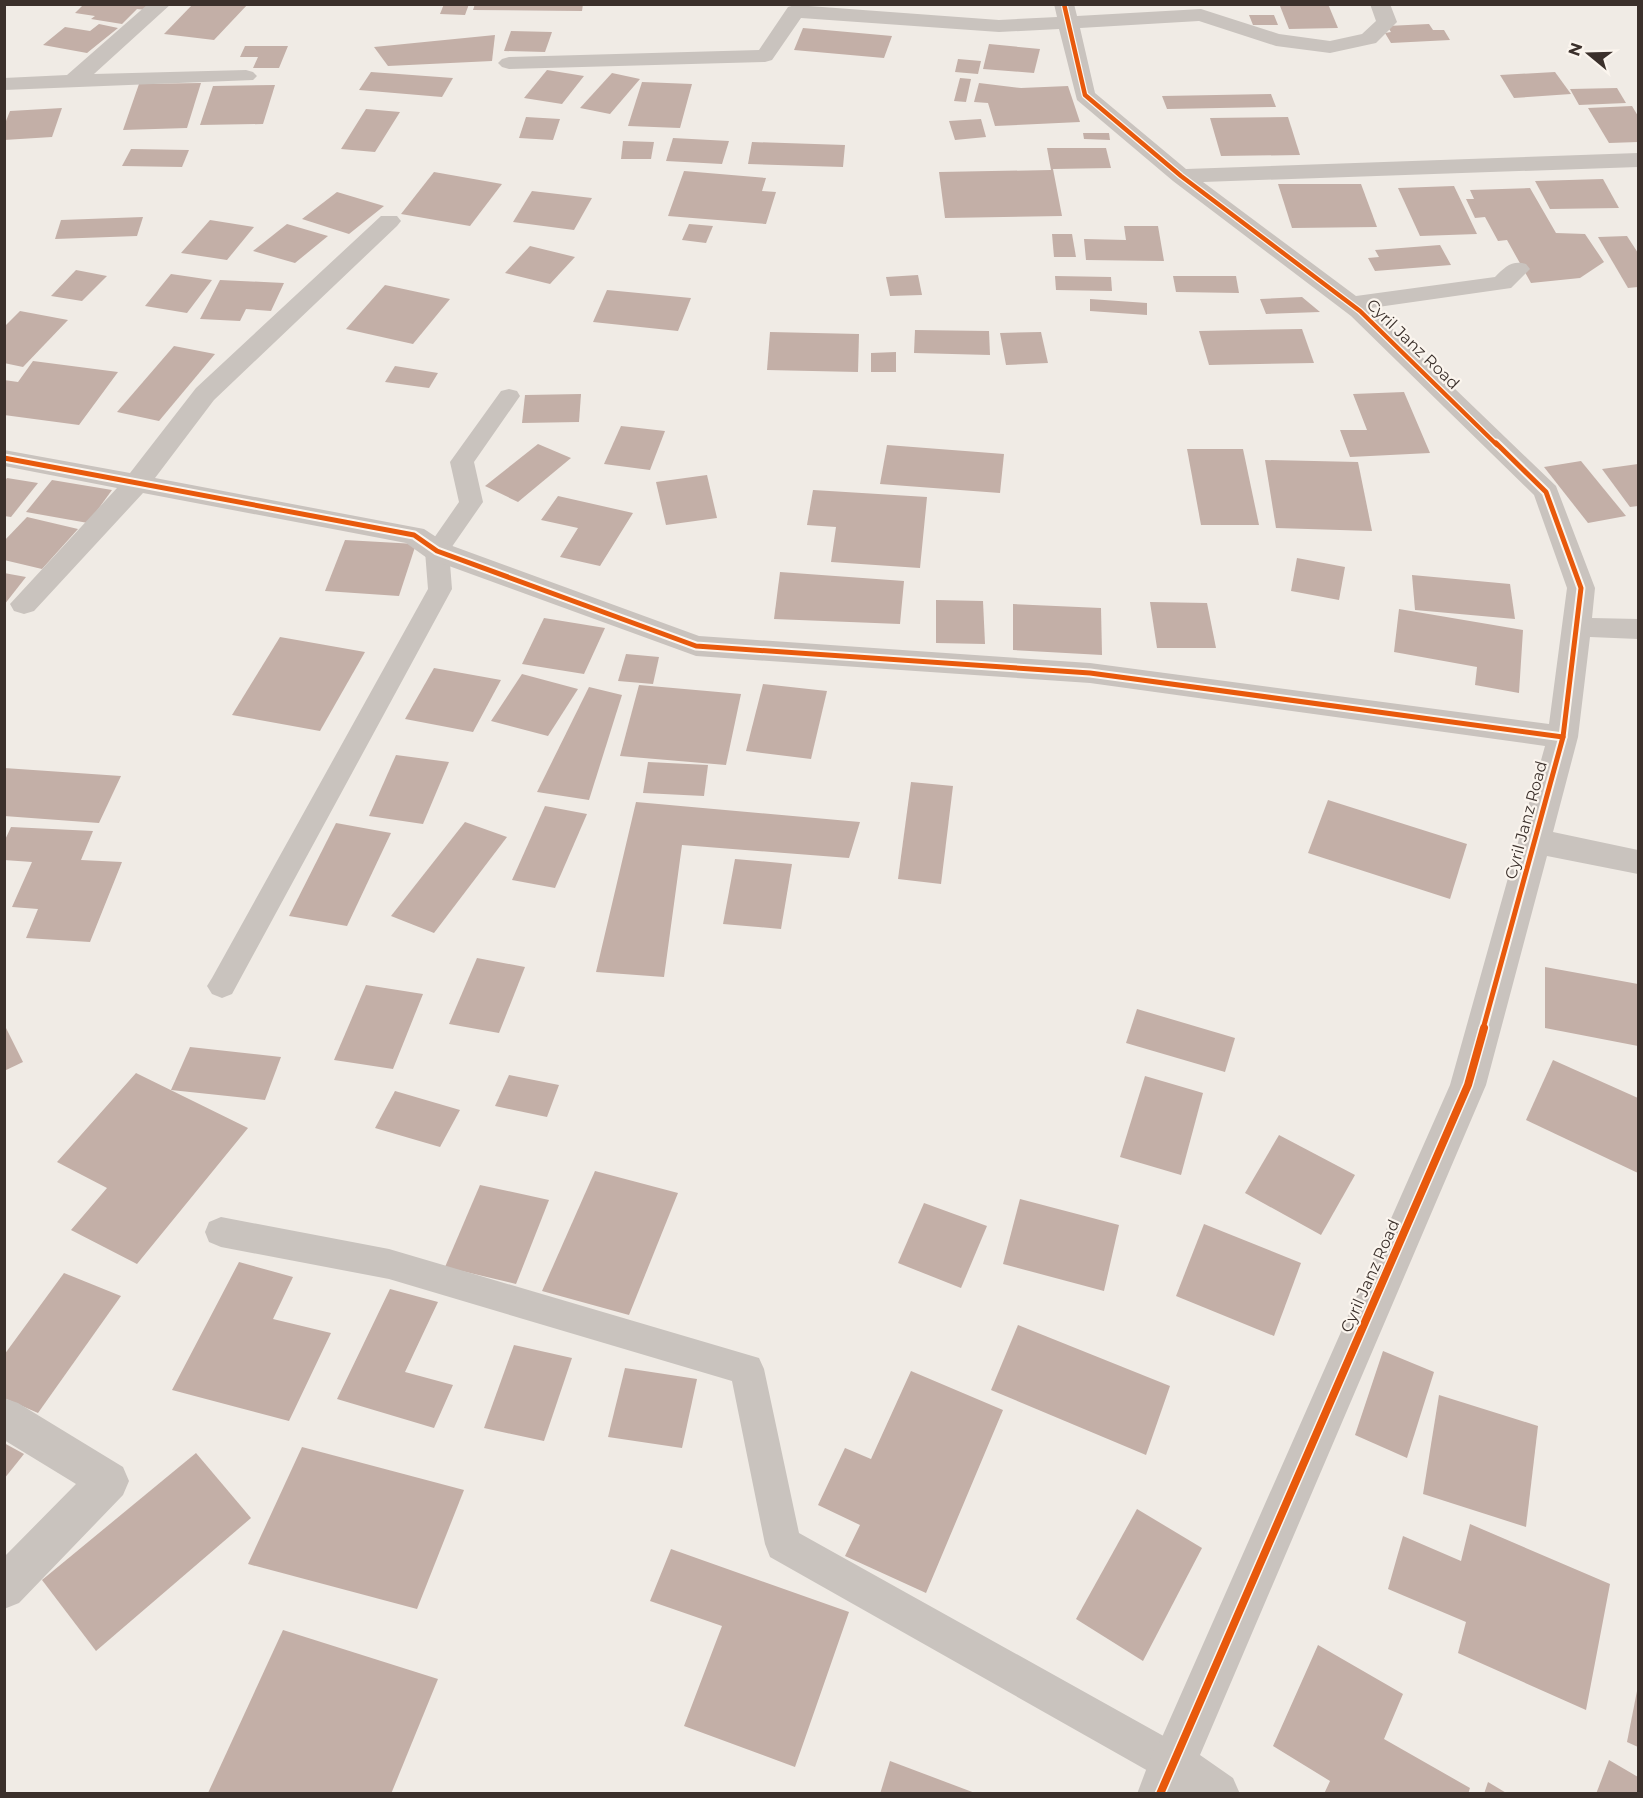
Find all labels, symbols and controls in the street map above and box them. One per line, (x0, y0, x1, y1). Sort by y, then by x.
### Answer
north arrow (1559, 24, 1619, 84)
text: N (1564, 40, 1586, 58)
street label: Cyril Janz Road (1363, 295, 1463, 393)
street label: Cyril Janz Road (1501, 759, 1551, 881)
street label: Cyril Janz Road (1337, 1217, 1403, 1335)

